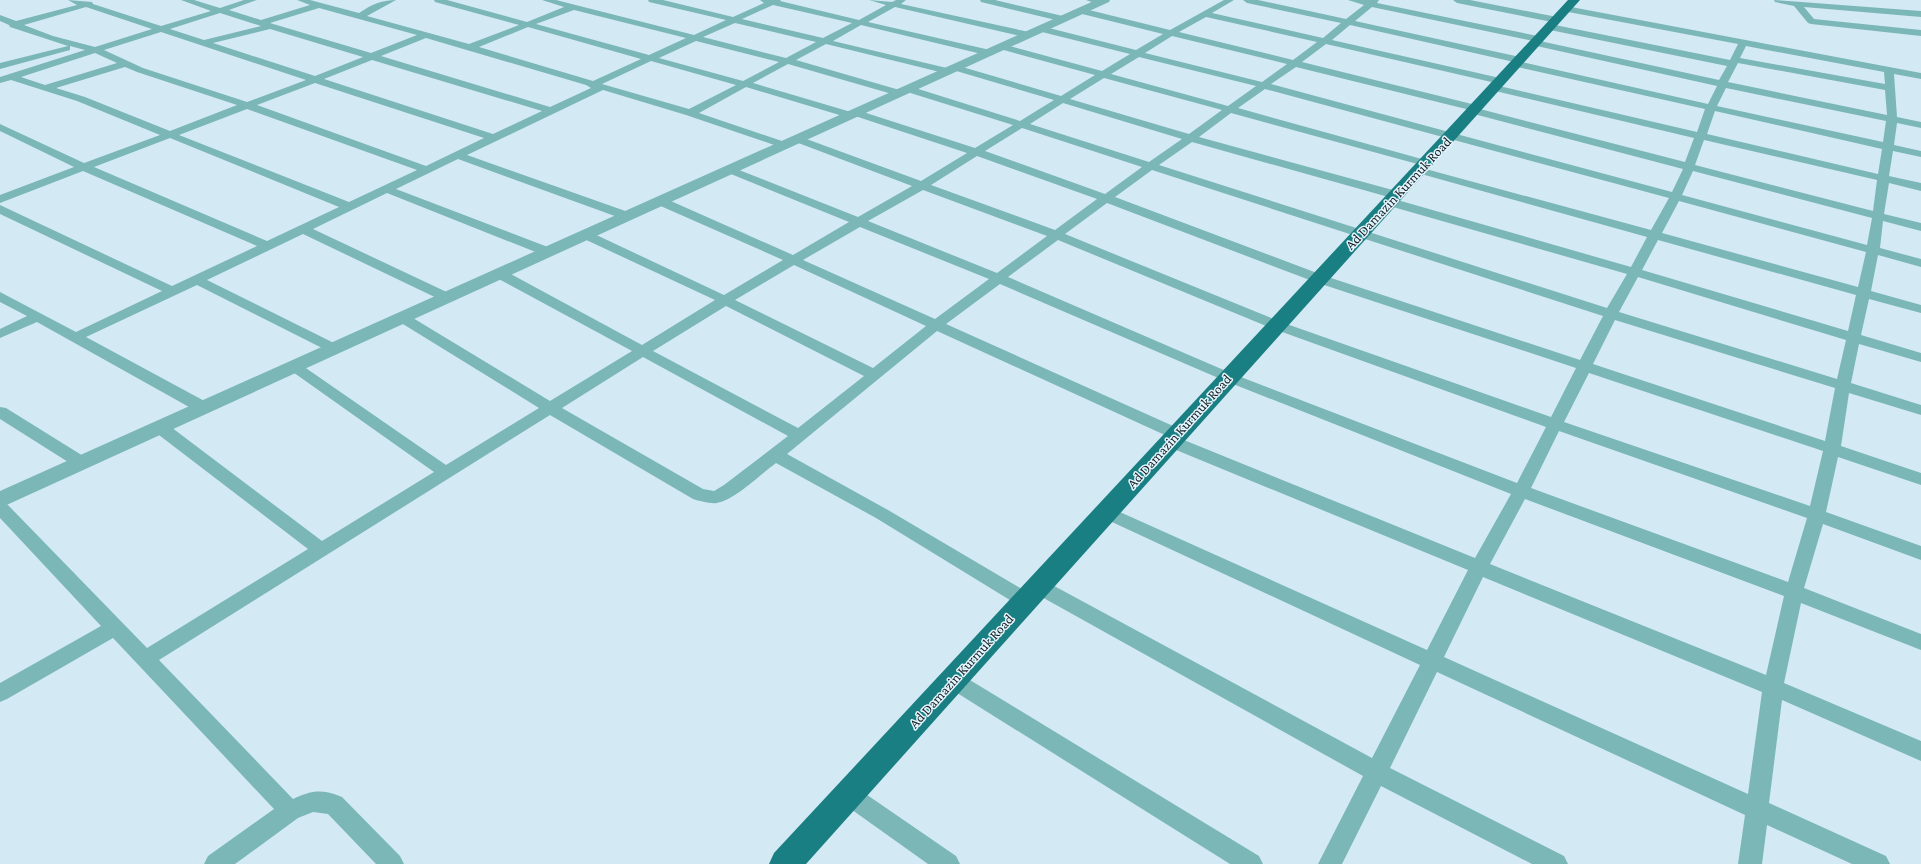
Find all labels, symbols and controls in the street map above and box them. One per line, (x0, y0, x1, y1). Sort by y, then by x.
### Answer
street label: Ad Damazin Kurmuk Road (1342, 133, 1455, 253)
street label: Ad Damazin Kurmuk Road (1124, 370, 1235, 491)
street label: Ad Damazin Kurmuk Road (906, 610, 1017, 731)

